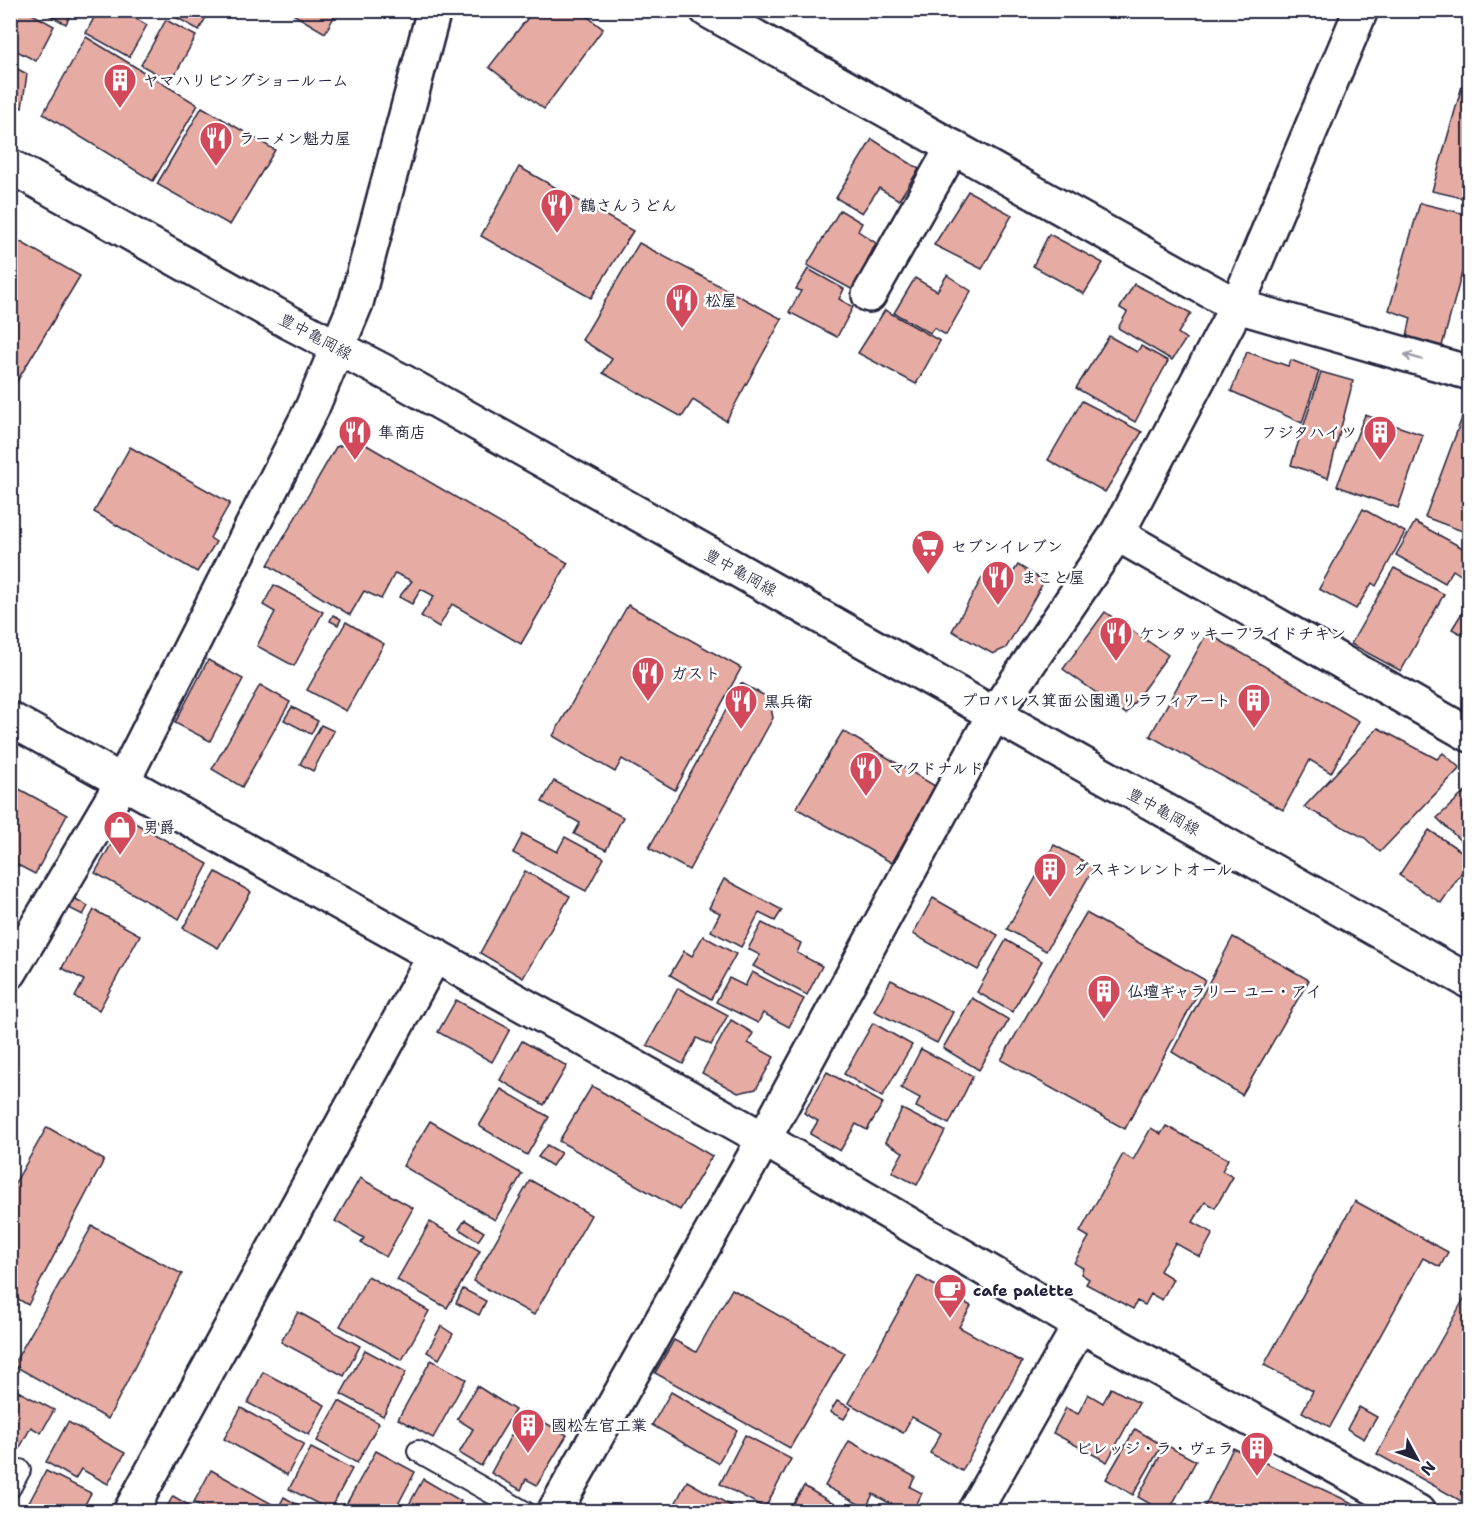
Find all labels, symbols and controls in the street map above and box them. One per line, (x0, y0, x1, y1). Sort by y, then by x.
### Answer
building icon: ヤマハリビングショールーム (102, 62, 138, 109)
place label: ヤマハリビングショールーム (143, 70, 348, 91)
restaurant icon: ラーメン魁力屋 (198, 120, 234, 167)
place label: ラーメン魁力屋 (239, 128, 351, 149)
restaurant icon: 鶴さんうどん (539, 187, 575, 234)
place label: 鶴さんうどん (580, 195, 677, 216)
restaurant icon: 松屋 (664, 282, 700, 329)
place label: 松屋 (705, 290, 737, 311)
street label: 豊中亀岡線 (276, 308, 356, 364)
one-way arrow (1404, 351, 1423, 362)
restaurant icon: 隼商店 (337, 414, 373, 461)
building icon: フジタハイツ (1362, 414, 1398, 461)
place label: 隼商店 (378, 422, 426, 443)
place label: フジタハイツ (1261, 422, 1357, 443)
supermarket icon: セブンイレブン (910, 528, 946, 575)
place label: セブンイレブン (951, 536, 1063, 557)
street label: 豊中亀岡線 (701, 544, 781, 601)
restaurant icon: まこと屋 (980, 559, 1016, 606)
place label: まこと屋 (1021, 567, 1085, 588)
restaurant icon: ケンタッキーフライドチキン (1098, 615, 1134, 662)
place label: ケンタッキーフライドチキン (1139, 623, 1346, 644)
restaurant icon: ガスト (630, 655, 666, 702)
place label: ガスト (671, 663, 721, 684)
building icon: プロパレス箕面公園通りラフィアート (1236, 682, 1272, 729)
restaurant icon: 黒兵衛 (723, 683, 759, 730)
place label: プロパレス箕面公園通りラフィアート (961, 690, 1231, 711)
place label: 黒兵衛 (764, 691, 813, 712)
restaurant icon: マクドナルド (848, 750, 884, 797)
place label: マクドナルド (889, 758, 984, 779)
street label: 豊中亀岡線 (1124, 783, 1204, 840)
shop icon: 男爵 (102, 809, 138, 856)
place label: 男爵 (143, 817, 175, 838)
building icon: ダスキンレントオール (1032, 851, 1068, 898)
place label: ダスキンレントオール (1073, 859, 1233, 880)
building icon: 仏壇ギャラリー ユー・アイ (1086, 973, 1122, 1020)
place label: 仏壇ギャラリー ユー・アイ (1127, 981, 1322, 1002)
cafe icon: cafe palette (932, 1272, 968, 1319)
place label: cafe palette (973, 1280, 1074, 1301)
building icon: 國松左官工業 (510, 1407, 546, 1454)
place label: 國松左官工業 (551, 1415, 647, 1436)
north arrow (1387, 1429, 1447, 1489)
building icon: ビレッジ・ラ・ヴェラ (1239, 1430, 1275, 1477)
place label: ビレッジ・ラ・ヴェラ (1076, 1438, 1234, 1459)
text: N (1416, 1457, 1440, 1480)

